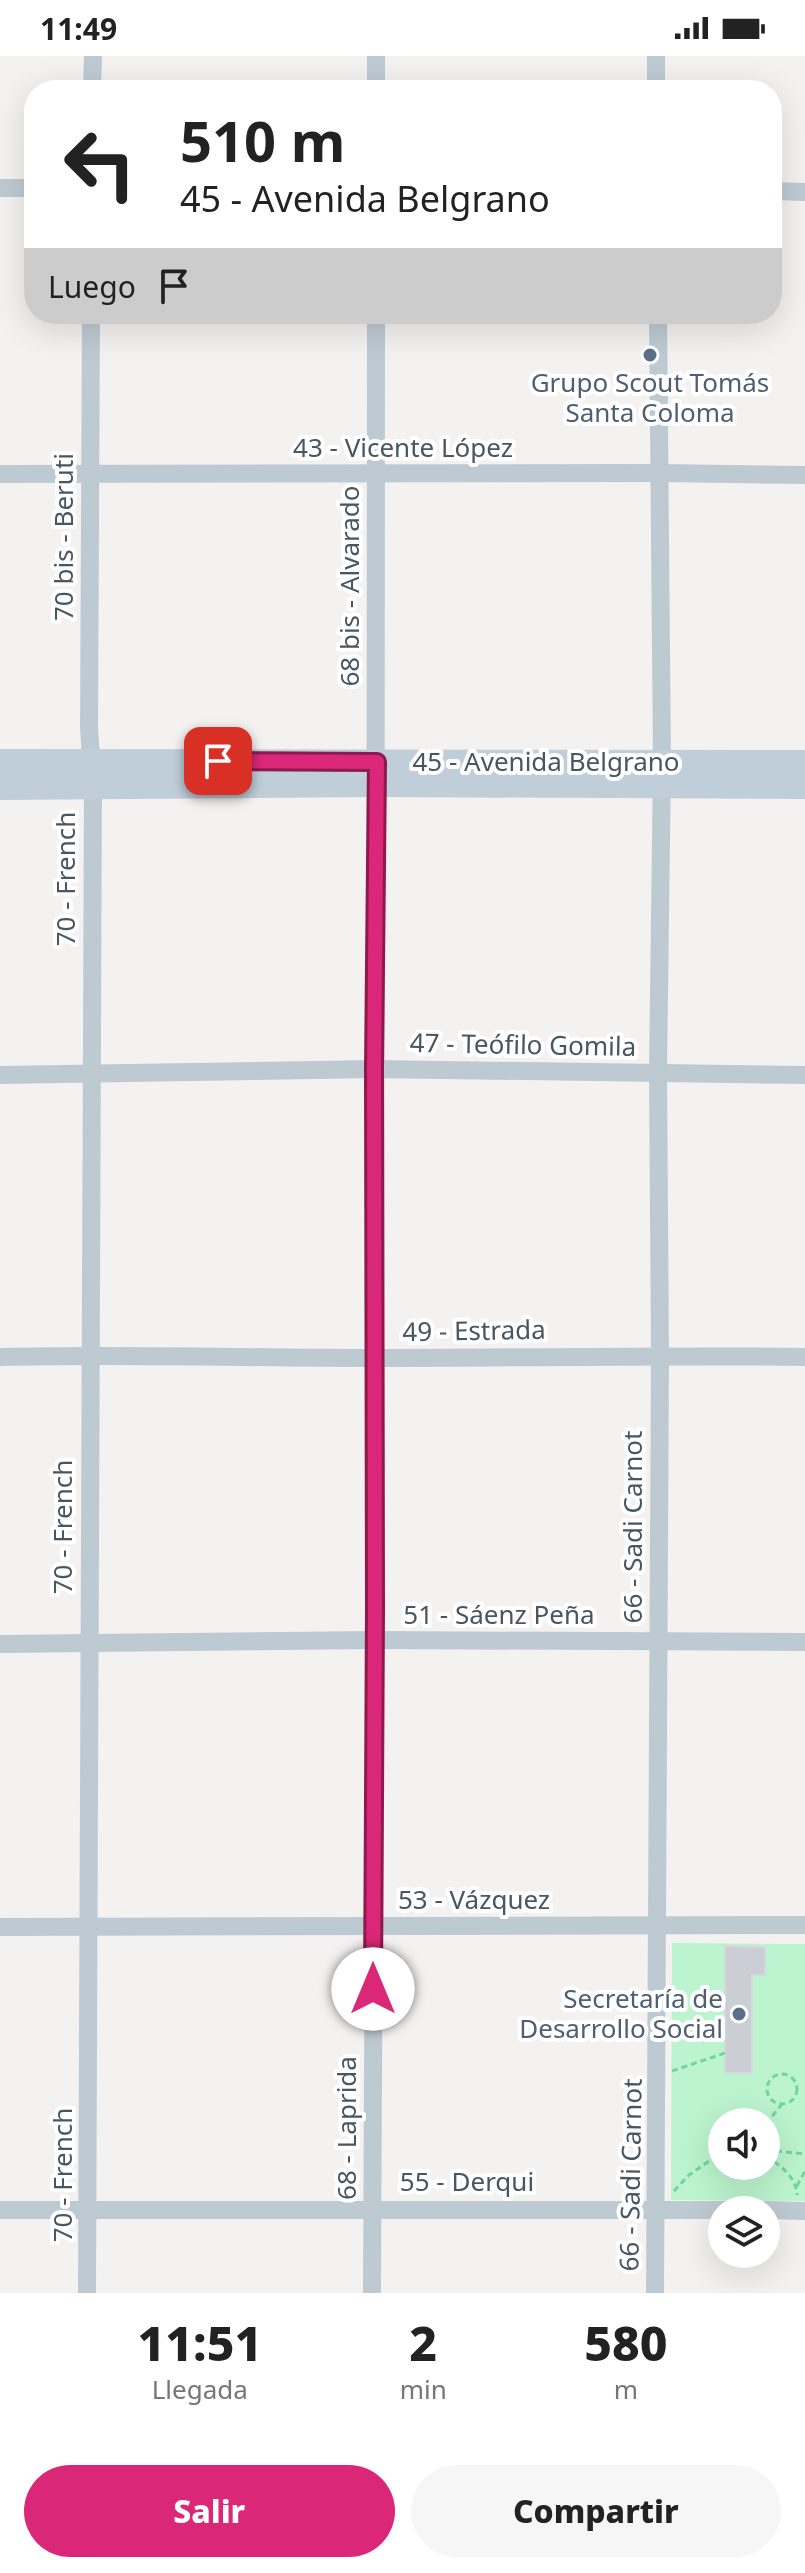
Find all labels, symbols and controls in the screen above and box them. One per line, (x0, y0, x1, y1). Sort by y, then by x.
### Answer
text: 11:49 (40, 8, 117, 49)
text: 510 m (180, 102, 345, 178)
icon: left (48, 112, 152, 216)
text: 45 - Avenida Belgrano (180, 174, 550, 223)
icon: arrive (152, 264, 196, 308)
text: Luego (48, 266, 136, 307)
marker: Grupo Scout Tomás Santa Coloma (641, 346, 659, 364)
place label: Grupo Scout Tomás Santa Coloma (531, 364, 769, 430)
street label: 43 - Vicente López (293, 429, 513, 465)
street label: 70 bis - Beruti (45, 453, 81, 621)
street label: 68 bis - Alvarado (331, 485, 367, 687)
pin (184, 727, 252, 795)
icon: arrive (196, 739, 240, 783)
street label: 45 - Avenida Belgrano (412, 743, 680, 779)
street label: 70 - French (47, 812, 83, 946)
street label: 47 - Teófilo Gomila (409, 1024, 637, 1064)
street label: 49 - Estrada (402, 1311, 546, 1349)
street label: 66 - Sadi Carnot (614, 1431, 650, 1623)
street label: 70 - French (44, 1460, 80, 1594)
street label: 51 - Sáenz Peña (403, 1596, 595, 1632)
street label: 53 - Vázquez (398, 1881, 550, 1917)
position arrow (331, 1947, 415, 2031)
place label: Secretaría de Desarrollo Social (519, 1980, 723, 2046)
marker: Secretaría de Desarrollo Social (730, 2005, 748, 2023)
street label: 68 - Laprida (328, 2056, 364, 2200)
street label: 66 - Sadi Carnot (610, 2078, 650, 2272)
street label: 70 - French (44, 2108, 80, 2242)
map controls (708, 2108, 780, 2268)
button: sound (708, 2108, 780, 2180)
street label: 55 - Derqui (400, 2163, 534, 2199)
button: layers (708, 2196, 780, 2268)
text: 11:51 (138, 2310, 262, 2375)
text: 2 (409, 2310, 437, 2375)
text: 580 (584, 2310, 667, 2375)
text: Llegada (152, 2371, 248, 2407)
text: min (400, 2371, 447, 2407)
text: m (614, 2371, 638, 2407)
button: Salir (24, 2465, 395, 2557)
button: Compartir (411, 2465, 781, 2557)

